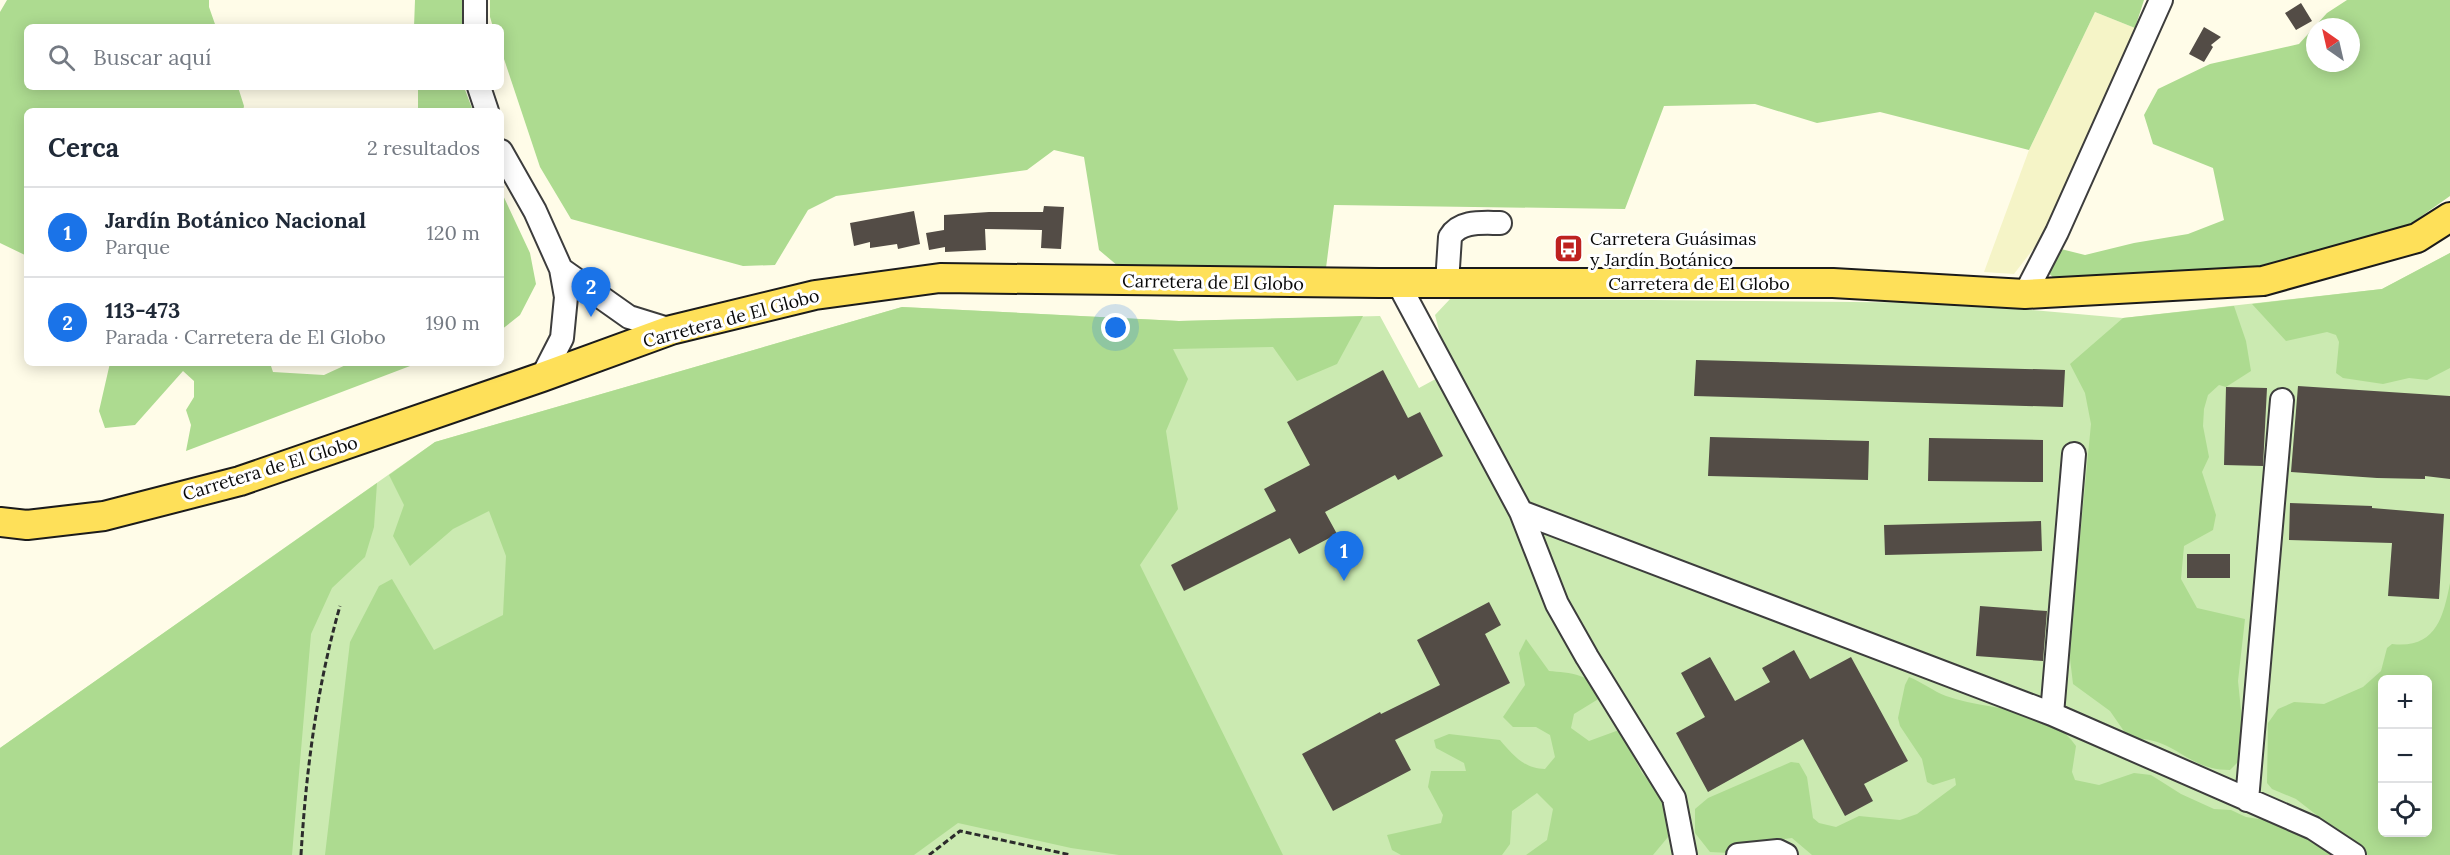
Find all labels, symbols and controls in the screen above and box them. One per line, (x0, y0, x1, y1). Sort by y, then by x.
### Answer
north arrow (2306, 18, 2360, 72)
search box (24, 24, 504, 90)
icon: search (45, 41, 78, 74)
text: Buscar aquí (93, 43, 211, 71)
text: Cerca (48, 131, 119, 164)
text: 2 resultados (367, 135, 480, 160)
text: Jardín Botánico Nacional (105, 206, 366, 234)
text: 1 (63, 220, 72, 245)
text: 120 m (426, 220, 480, 245)
place label: Carretera Guásimas y Jardín Botánico (1590, 227, 1756, 271)
bus stop icon: Carretera Guásimas y Jardín Botánico (1553, 232, 1585, 264)
text: Parque (105, 234, 170, 259)
pin: 2 (572, 268, 610, 317)
street label: Carretera de El Globo (1122, 269, 1304, 295)
street label: Carretera de El Globo (1608, 272, 1790, 295)
street label: Carretera de El Globo (640, 283, 822, 353)
text: 113-473 (105, 296, 180, 324)
text: 2 (62, 310, 73, 335)
text: 190 m (426, 310, 480, 335)
your location (1101, 313, 1130, 342)
text: Parada · Carretera de El Globo (105, 324, 386, 349)
street label: Carretera de El Globo (180, 430, 360, 506)
pin: 1 (1324, 532, 1364, 581)
map controls (2378, 675, 2432, 837)
button: + (2378, 675, 2432, 729)
button: − (2378, 729, 2432, 783)
button: locate (2378, 783, 2432, 837)

